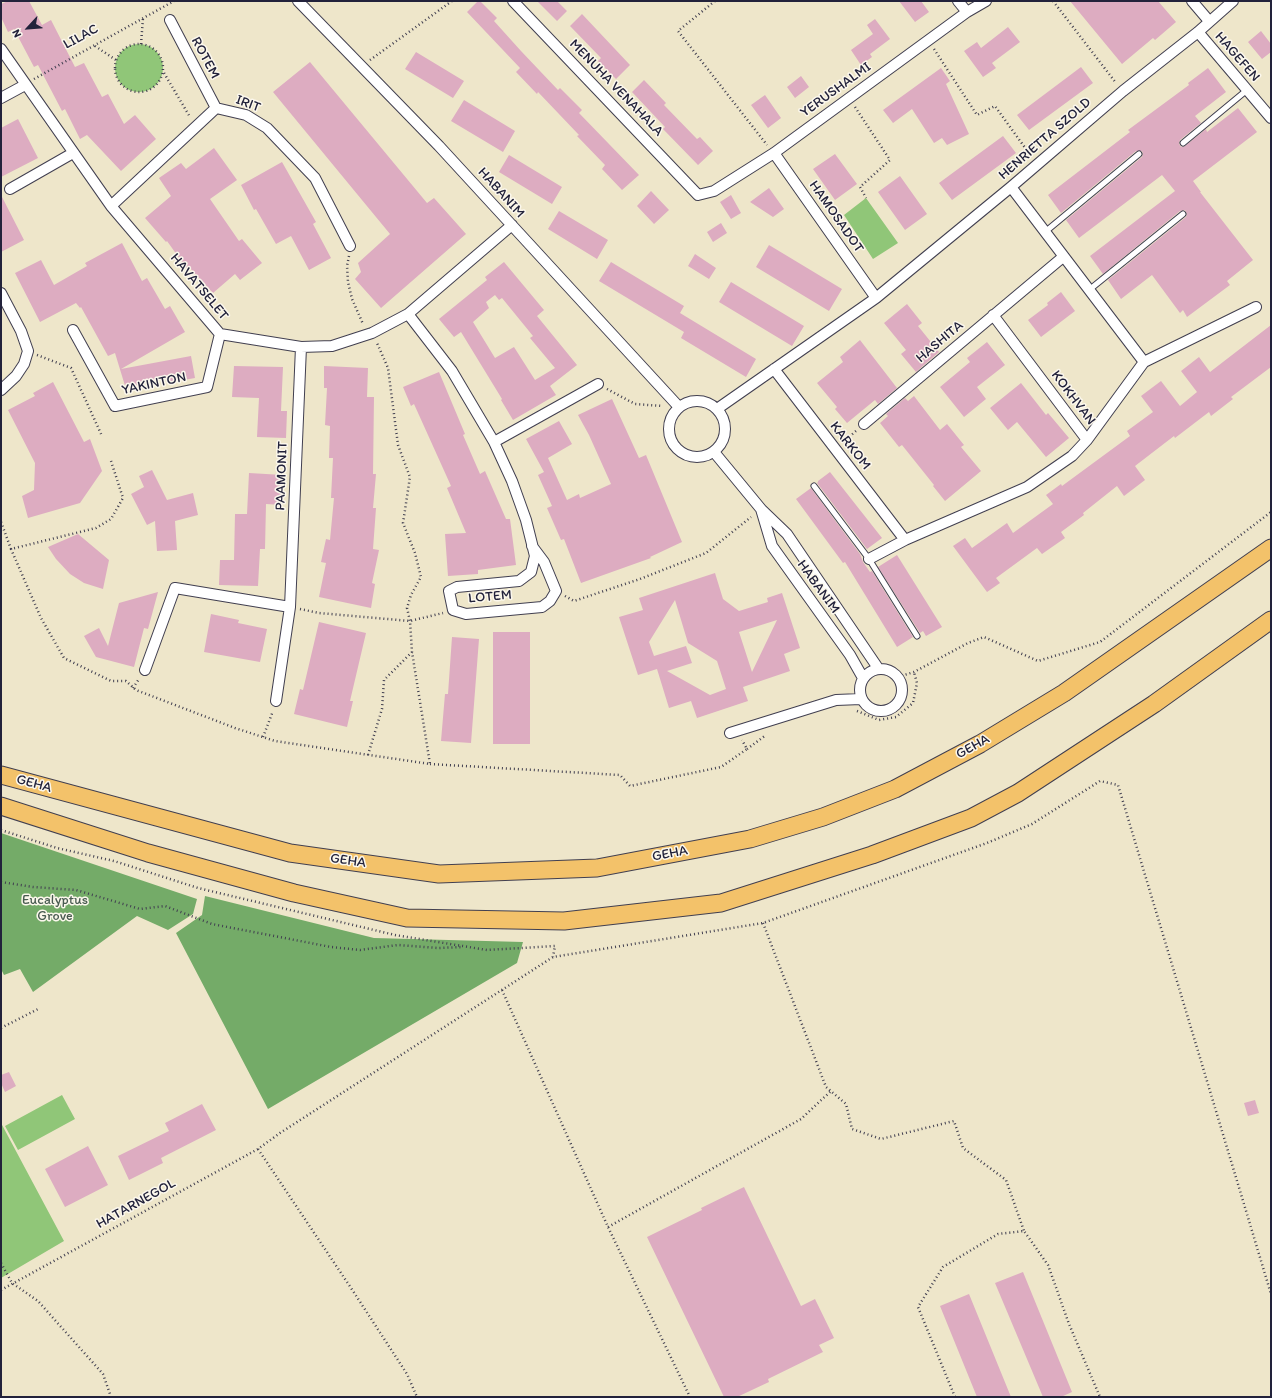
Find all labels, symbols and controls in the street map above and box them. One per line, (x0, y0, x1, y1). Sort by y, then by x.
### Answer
north arrow (8, 8, 48, 48)
street label: LILAC (61, 21, 101, 53)
text: N (9, 27, 24, 40)
street label: HAGEFEN (1211, 29, 1263, 85)
street label: ROTEM (187, 34, 223, 82)
street label: MENUHA VENAHALA (565, 36, 667, 140)
street label: YERUSHALMI (797, 59, 875, 121)
street label: IRIT (233, 92, 263, 116)
street label: HENRIETTA SZOLD (995, 94, 1095, 184)
street label: HABANIM (474, 164, 528, 222)
street label: HAMOSADOT (805, 178, 867, 256)
street label: HAVATSELET (166, 250, 232, 324)
street label: HASHITA (913, 317, 967, 367)
street label: KOKHVAN (1047, 367, 1099, 429)
street label: YAKINTON (120, 369, 188, 399)
street label: KARKOM (826, 419, 874, 473)
street label: PAAMONIT (272, 441, 292, 511)
street label: HABANIM (793, 557, 843, 617)
street label: LOTEM (468, 587, 512, 607)
street label: GEHA (953, 731, 993, 763)
street label: GEHA (14, 771, 54, 797)
street label: GEHA (651, 842, 689, 866)
street label: GEHA (329, 850, 367, 872)
park label: Eucalyptus Grove (22, 892, 88, 924)
street label: HATARNEGOL (93, 1175, 179, 1233)

